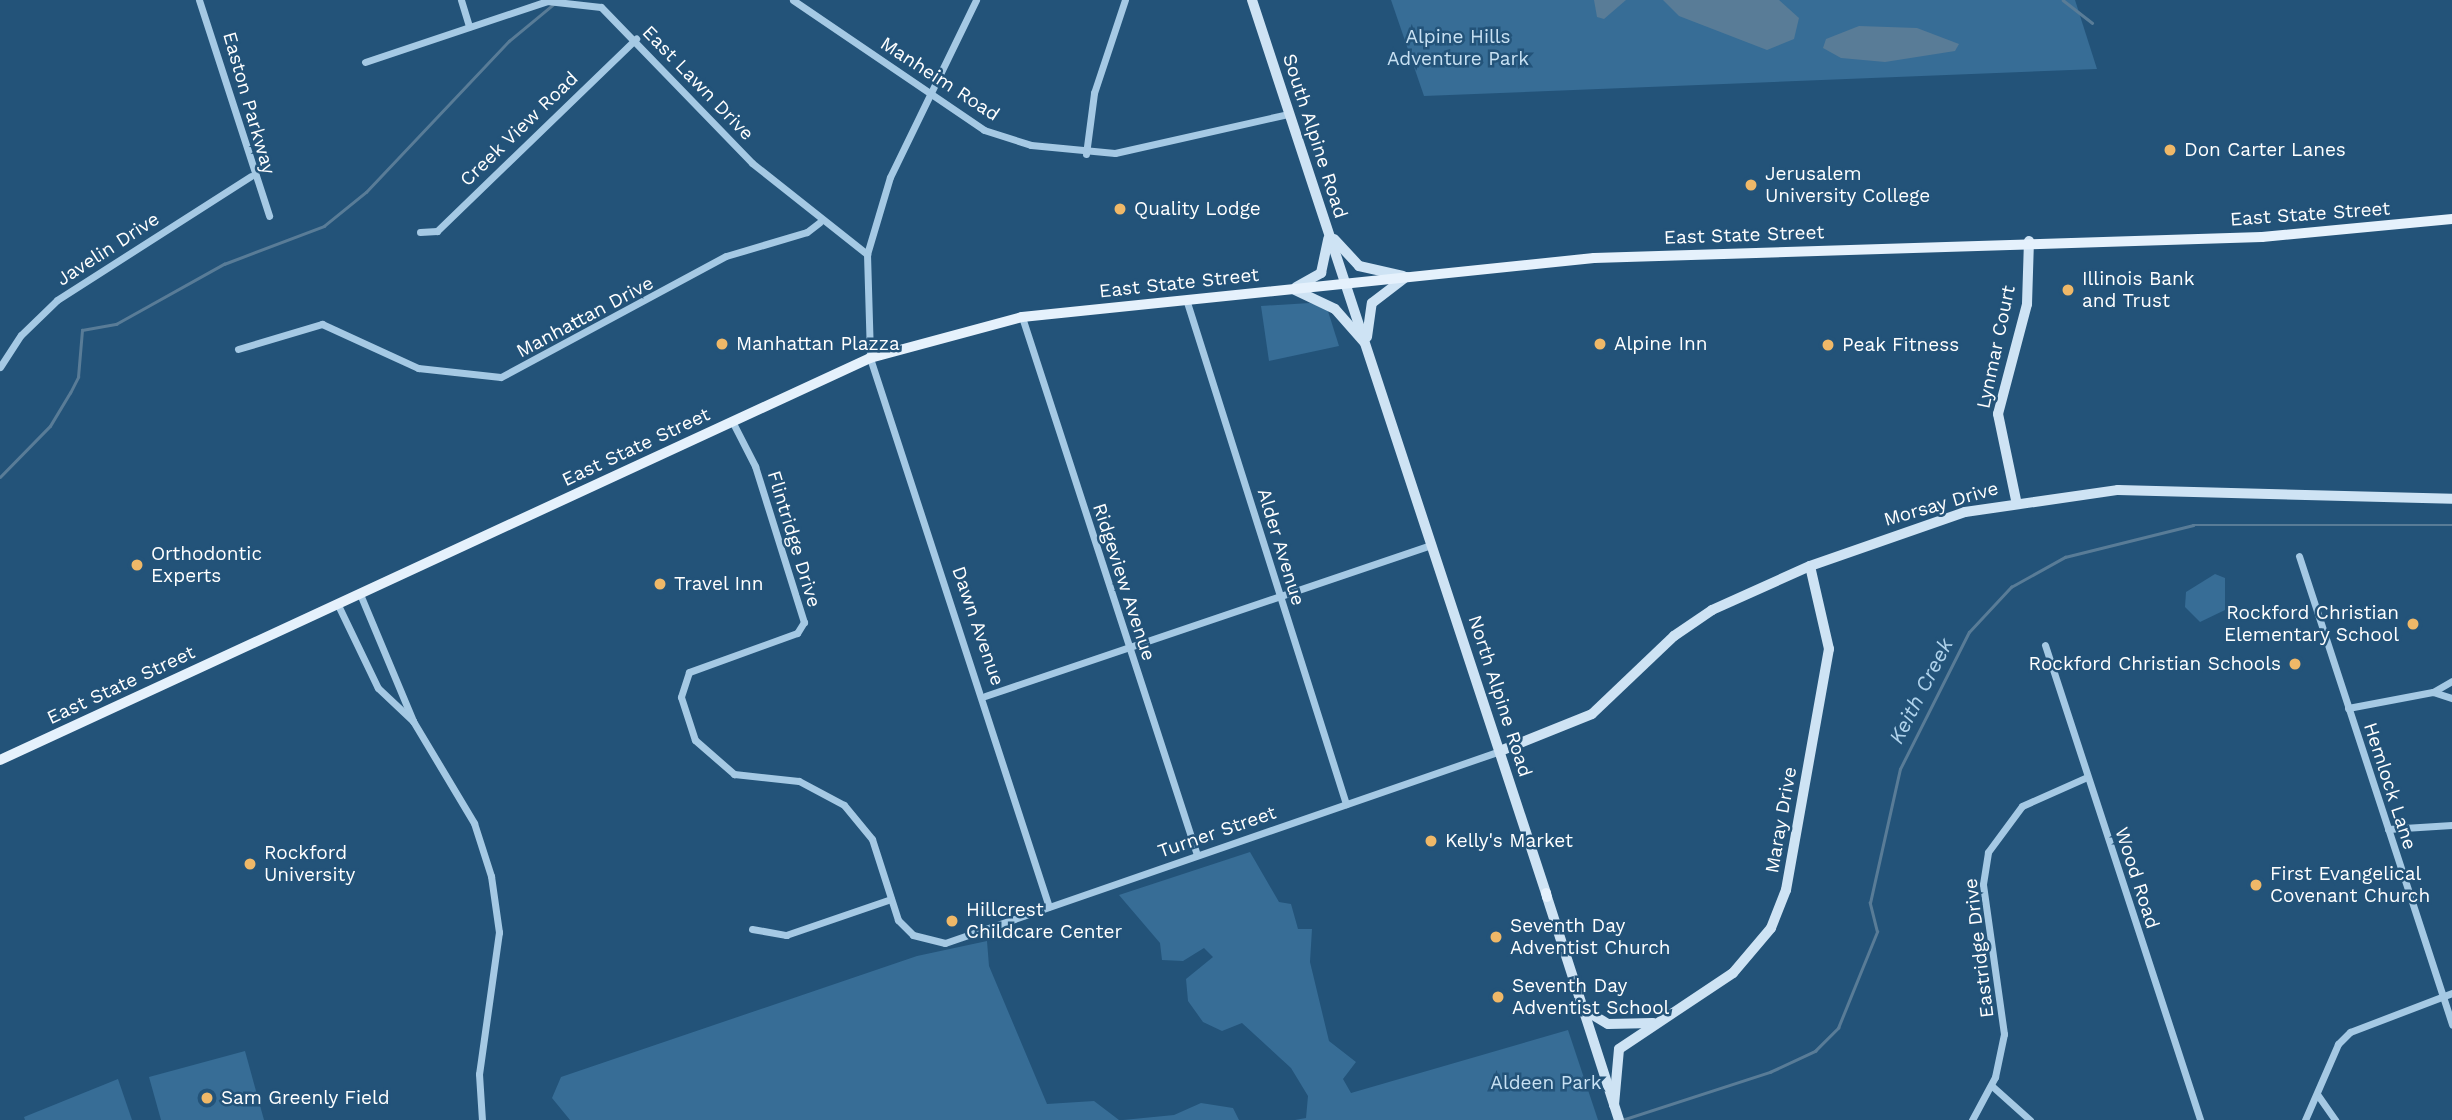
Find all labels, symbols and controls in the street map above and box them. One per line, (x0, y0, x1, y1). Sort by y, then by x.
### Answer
street label: East Lawn Drive (637, 21, 759, 145)
park label: Alpine Hills Adventure Park (1387, 26, 1529, 70)
street label: Easton Parkway (218, 29, 280, 177)
street label: Manheim Road (876, 32, 1004, 126)
street label: South Alpine Road (1278, 50, 1352, 222)
street label: Creek View Road (455, 66, 583, 192)
place label: Don Carter Lanes (2184, 139, 2346, 161)
marker: Don Carter Lanes (2162, 142, 2178, 158)
place label: Jerusalem University College (1765, 163, 1931, 207)
marker: Jerusalem University College (1743, 177, 1759, 193)
street label: East State Street (2229, 197, 2391, 231)
place label: Quality Lodge (1134, 198, 1261, 220)
marker: Quality Lodge (1112, 201, 1128, 217)
street label: Javelin Drive (52, 207, 164, 291)
street label: East State Street (1663, 221, 1825, 249)
street label: East State Street (1098, 263, 1260, 303)
place label: Illinois Bank and Trust (2082, 268, 2195, 312)
street label: Manhattan Drive (513, 271, 657, 363)
marker: Illinois Bank and Trust (2060, 282, 2076, 298)
street label: Lynmar Court (1972, 283, 2020, 411)
place label: Manhattan Plazza (736, 333, 900, 355)
place label: Alpine Inn (1614, 333, 1708, 355)
place label: Peak Fitness (1842, 334, 1960, 356)
marker: Manhattan Plazza (714, 336, 730, 352)
marker: Alpine Inn (1592, 336, 1608, 352)
marker: Peak Fitness (1820, 337, 1836, 353)
street label: East State Street (558, 403, 714, 491)
street label: Flintridge Drive (762, 468, 826, 610)
street label: Morsay Drive (1881, 477, 2001, 531)
street label: Alder Avenue (1252, 485, 1310, 609)
street label: Ridgeview Avenue (1088, 500, 1160, 664)
place label: Orthodontic Experts (151, 543, 262, 587)
marker: Orthodontic Experts (129, 557, 145, 573)
street label: Dawn Avenue (947, 563, 1009, 689)
place label: Travel Inn (674, 573, 764, 595)
marker: Travel Inn (652, 576, 668, 592)
place label: Rockford Christian Elementary School (2223, 602, 2399, 646)
street label: North Alpine Road (1463, 612, 1537, 780)
marker: Rockford Christian Elementary School (2405, 616, 2421, 632)
water label: Keith Creek (1884, 634, 1958, 748)
street label: East State Street (43, 641, 199, 729)
place label: Rockford Christian Schools (2029, 653, 2281, 675)
marker: Rockford Christian Schools (2287, 656, 2303, 672)
street label: Hemlock Lane (2359, 719, 2421, 853)
street label: Maray Drive (1760, 765, 1802, 875)
street label: Turner Street (1155, 801, 1279, 863)
street label: Wood Road (2110, 824, 2164, 932)
place label: Kelly's Market (1445, 830, 1573, 852)
marker: Kelly's Market (1423, 833, 1439, 849)
place label: Rockford University (264, 842, 355, 886)
marker: Rockford University (242, 856, 258, 872)
place label: First Evangelical Covenant Church (2270, 863, 2430, 907)
street label: Eastridge Drive (1959, 877, 1999, 1019)
marker: First Evangelical Covenant Church (2248, 877, 2264, 893)
place label: Hillcrest Childcare Center (966, 899, 1122, 943)
marker: Hillcrest Childcare Center (944, 913, 960, 929)
place label: Seventh Day Adventist Church (1510, 915, 1671, 959)
marker: Seventh Day Adventist Church (1488, 929, 1504, 945)
place label: Seventh Day Adventist School (1512, 975, 1669, 1019)
marker: Seventh Day Adventist School (1490, 989, 1506, 1005)
park label: Aldeen Park (1490, 1072, 1602, 1094)
place label: Sam Greenly Field (221, 1087, 390, 1109)
marker: Sam Greenly Field (199, 1090, 215, 1106)

